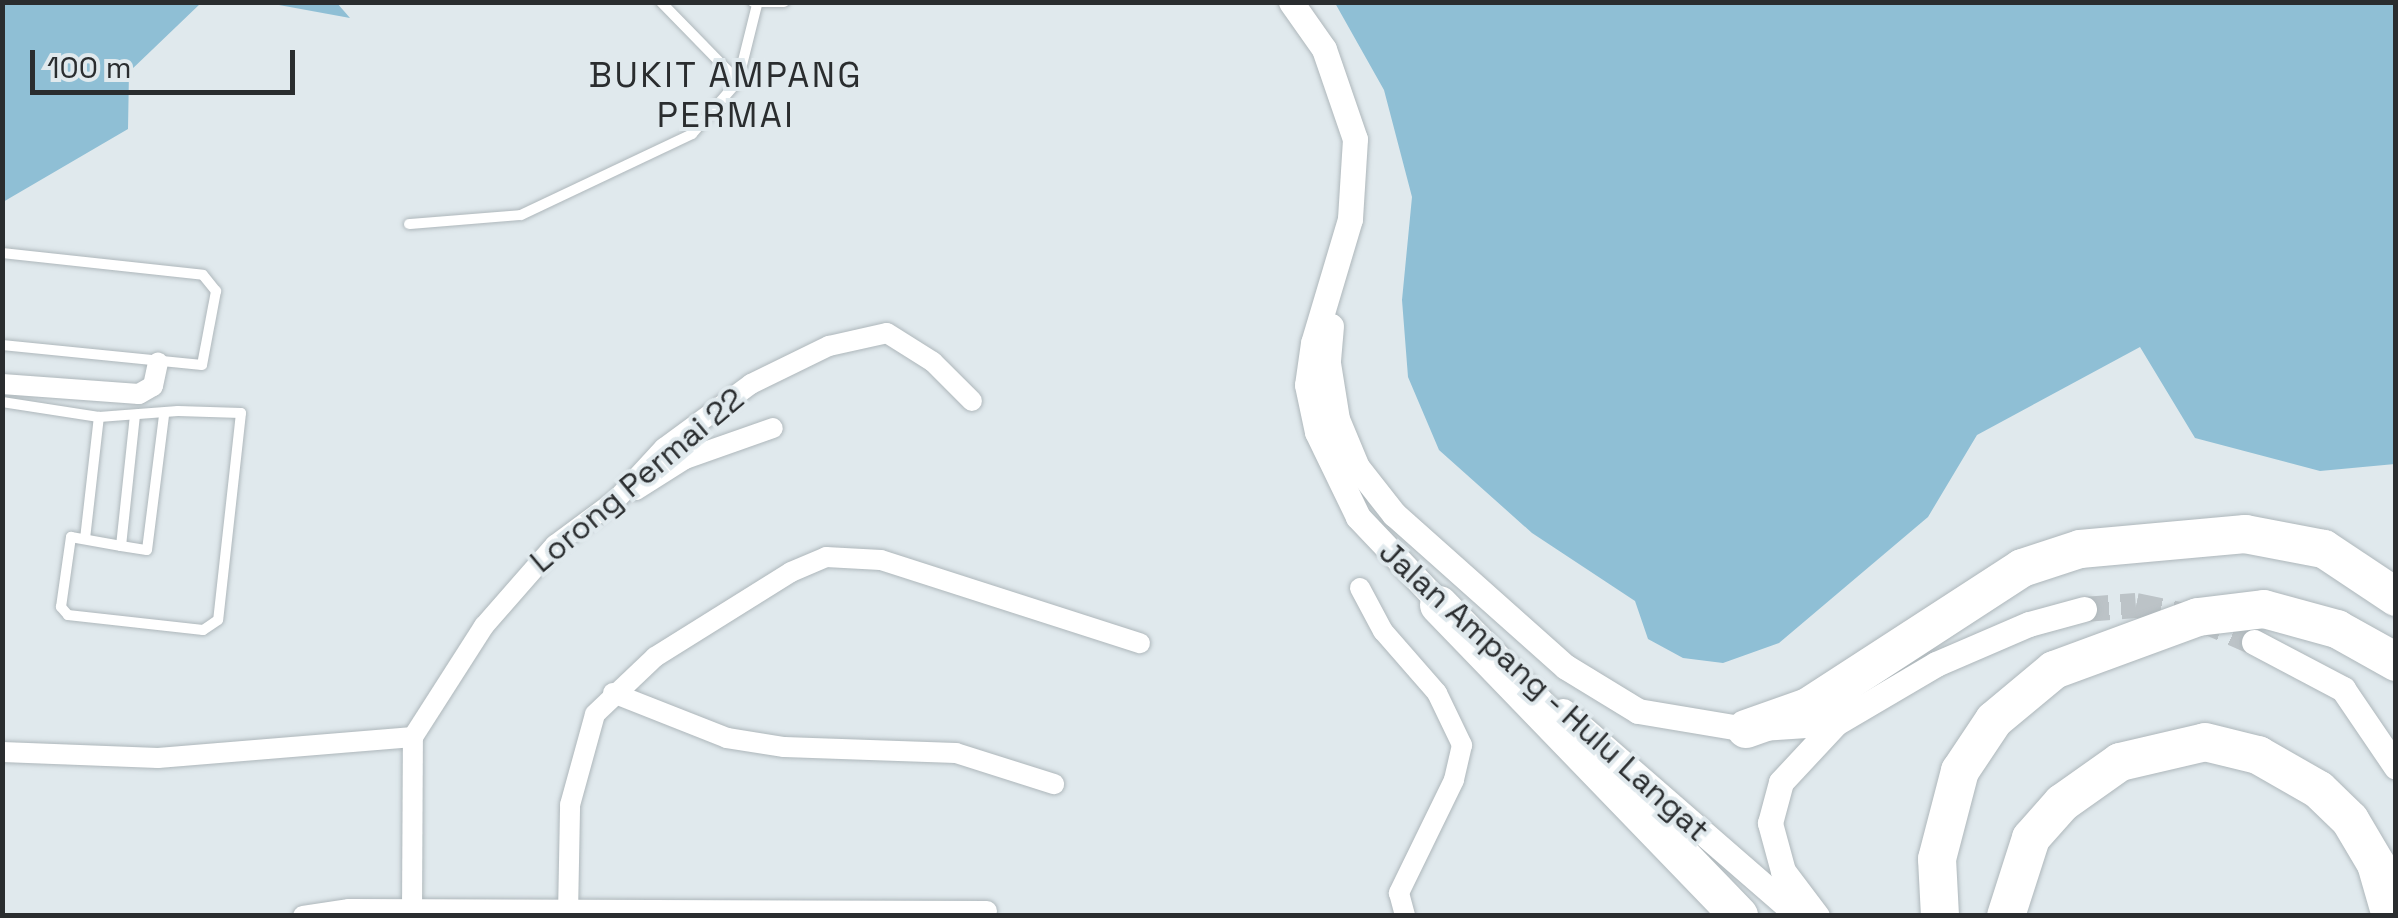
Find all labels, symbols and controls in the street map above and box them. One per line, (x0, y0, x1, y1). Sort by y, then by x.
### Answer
scale bar (35, 30, 300, 92)
text: 100 m (47, 48, 132, 87)
district label: BUKIT AMPANG PERMAI (588, 54, 864, 136)
street label: Lorong Permai 22 (522, 379, 752, 581)
street label: Jalan Ampang - Hulu Langat (1370, 532, 1718, 850)

